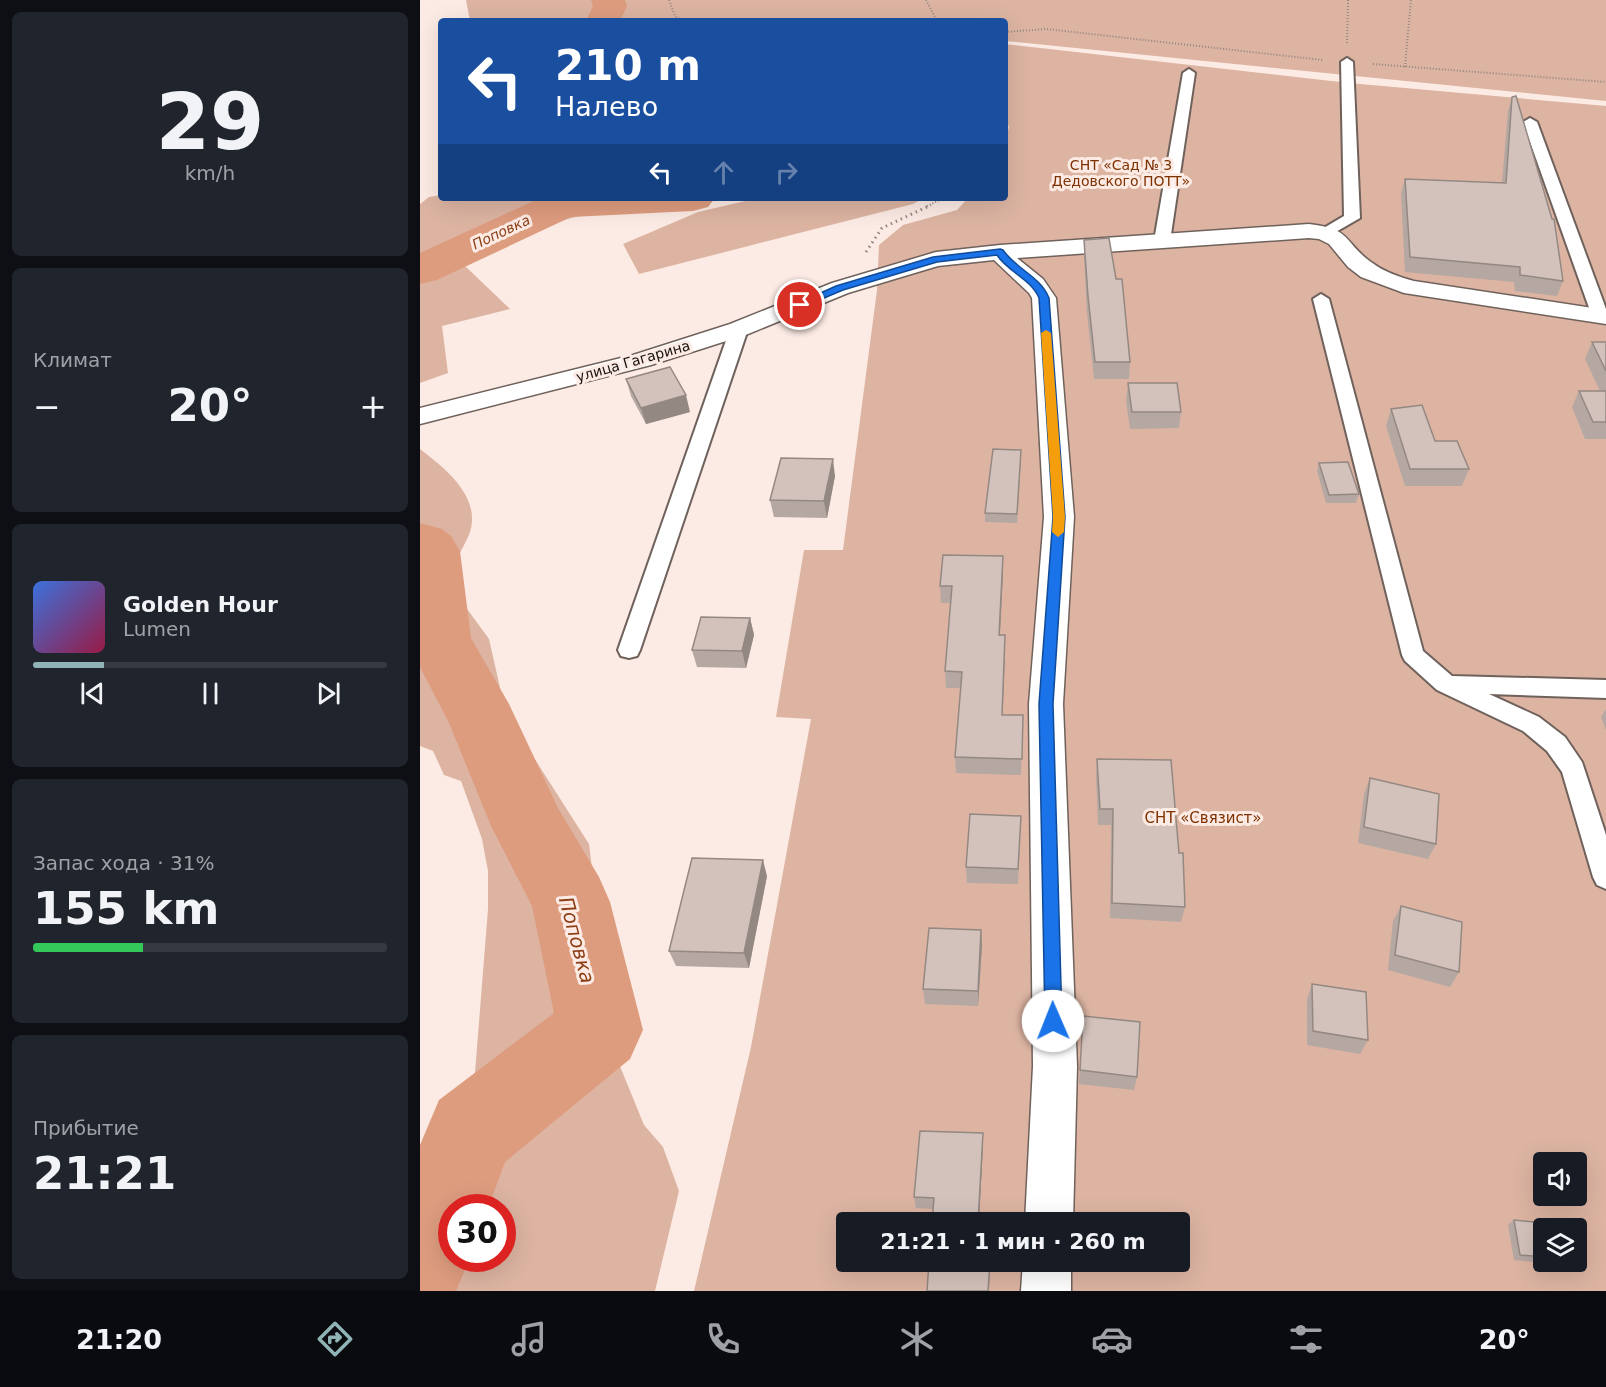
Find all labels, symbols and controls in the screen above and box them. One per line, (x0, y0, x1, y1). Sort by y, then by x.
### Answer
text: 210 m (555, 41, 701, 90)
icon: left (456, 42, 534, 120)
text: 29 (156, 77, 264, 167)
text: Налево (555, 91, 658, 122)
icon: left (644, 156, 677, 189)
icon: ahead (707, 156, 740, 189)
icon: right (770, 156, 803, 189)
park label: СНТ «Сад № 3 Дедовского ПОТТ» (1052, 157, 1190, 189)
text: km/h (185, 161, 235, 185)
water label: Поповка (469, 212, 533, 252)
pin (774, 279, 825, 330)
icon: arrive (783, 288, 816, 321)
street label: улица Гагарина (574, 337, 692, 385)
text: Климат (33, 348, 112, 372)
text: 20° (167, 379, 253, 432)
text: − (33, 387, 61, 426)
text: + (359, 387, 387, 426)
text: Golden Hour (123, 592, 278, 617)
text: Lumen (123, 617, 191, 641)
icon: previous (76, 677, 109, 710)
icon: pause (194, 677, 227, 710)
icon: next (312, 677, 345, 710)
park label: СНТ «Связист» (1144, 809, 1262, 827)
text: Запас хода · 31% (33, 851, 214, 875)
text: 155 km (33, 882, 219, 935)
water label: Поповка (554, 894, 600, 986)
position arrow (1021, 989, 1085, 1053)
text: Прибытие (33, 1116, 139, 1140)
text: 21:21 (33, 1147, 176, 1200)
map controls (1533, 1152, 1587, 1272)
button: sound (1533, 1152, 1587, 1206)
speed limit sign: 30 (438, 1194, 516, 1272)
button: layers (1533, 1218, 1587, 1272)
text: 21:21 · 1 мин · 260 m (880, 1229, 1146, 1254)
icon: directions (314, 1318, 356, 1360)
icon: music (508, 1318, 550, 1360)
icon: phone (702, 1318, 744, 1360)
icon: climate (896, 1318, 938, 1360)
icon: car (1091, 1318, 1133, 1360)
icon: filters (1285, 1318, 1327, 1360)
text: 21:20 (76, 1324, 162, 1355)
text: 20° (1479, 1324, 1530, 1355)

